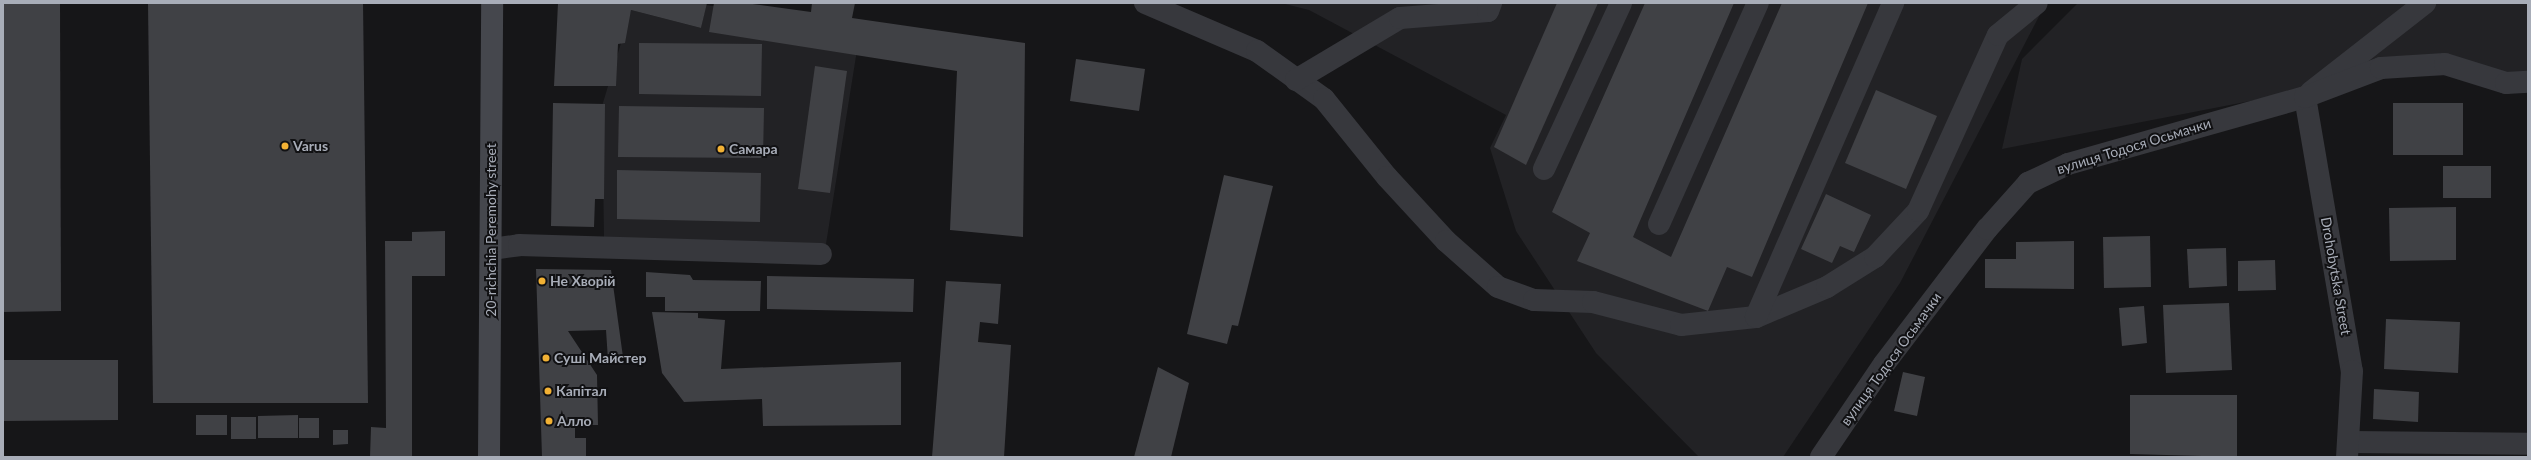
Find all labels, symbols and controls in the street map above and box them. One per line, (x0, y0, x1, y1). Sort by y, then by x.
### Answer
street label: вулиця Тодося Осьмачки (2055, 115, 2213, 177)
place label: Varus (293, 138, 328, 154)
marker: Varus (280, 141, 290, 151)
place label: Самара (729, 141, 778, 157)
street label: 20-richchia Peremohy street (483, 143, 499, 317)
marker: Самара (716, 144, 726, 154)
street label: Drohobytska Street (2317, 216, 2355, 336)
place label: Не Хворій (550, 273, 615, 289)
marker: Не Хворій (537, 276, 547, 286)
street label: вулиця Тодося Осьмачки (1837, 289, 1945, 429)
place label: Суші Майстер (554, 350, 646, 366)
marker: Суші Майстер (541, 353, 551, 363)
place label: Капітал (556, 383, 607, 399)
marker: Капітал (543, 386, 553, 396)
place label: Алло (557, 413, 592, 429)
marker: Алло (544, 416, 554, 426)

